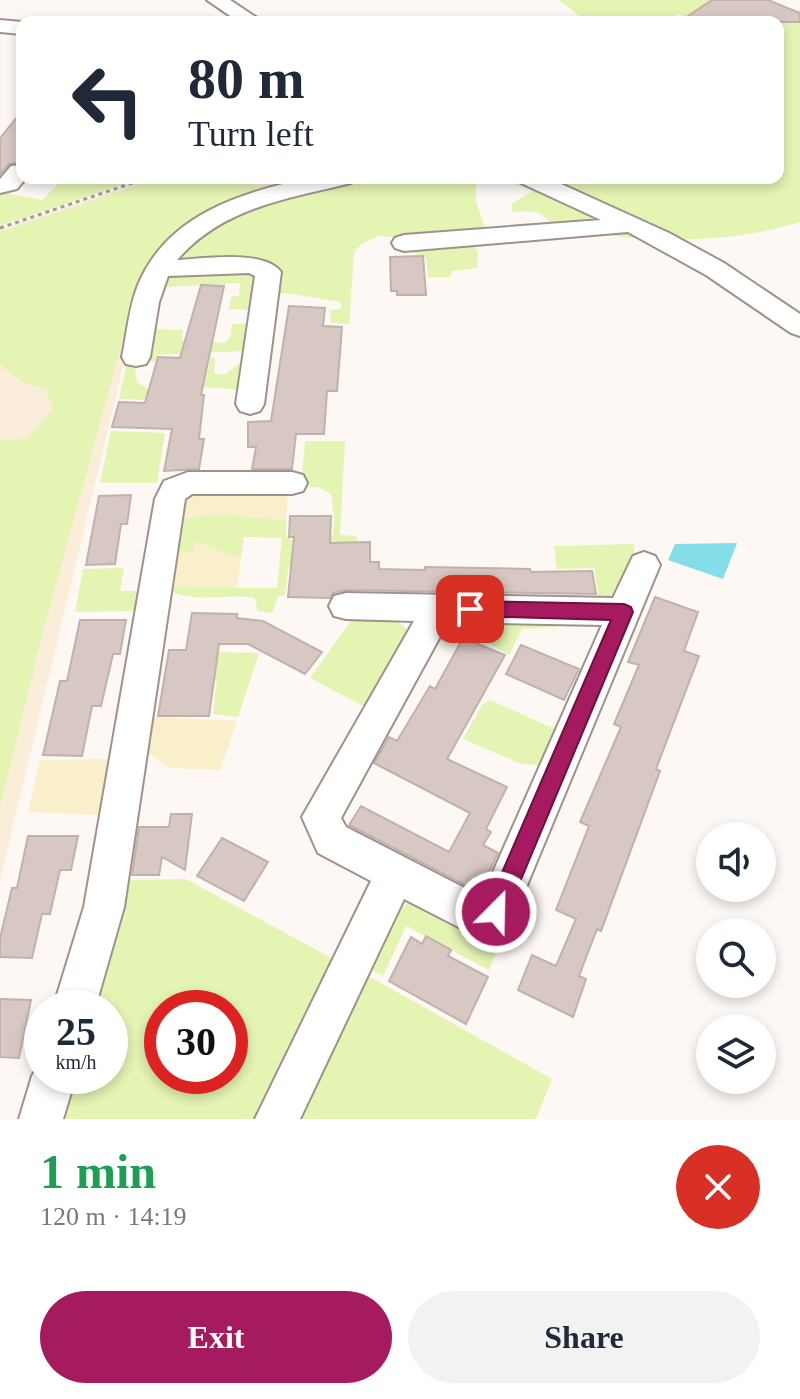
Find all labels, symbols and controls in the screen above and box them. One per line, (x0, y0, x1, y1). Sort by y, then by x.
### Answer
icon: left (56, 48, 160, 152)
text: 80 m (188, 48, 305, 110)
text: Turn left (188, 114, 314, 154)
pin (436, 575, 504, 643)
icon: arrive (448, 587, 492, 631)
map controls (696, 822, 776, 1094)
button: sound (696, 822, 776, 902)
position arrow (454, 870, 538, 954)
button: search (696, 918, 776, 998)
speed limit sign: 30 (144, 990, 248, 1094)
text: 25 (56, 1009, 96, 1054)
button: layers (696, 1014, 776, 1094)
text: km/h (55, 1051, 97, 1073)
text: 1 min (40, 1145, 156, 1198)
button: close (676, 1145, 760, 1229)
text: 120 m · 14:19 (40, 1202, 187, 1231)
button: Exit (40, 1291, 392, 1383)
button: Share (408, 1291, 760, 1383)

